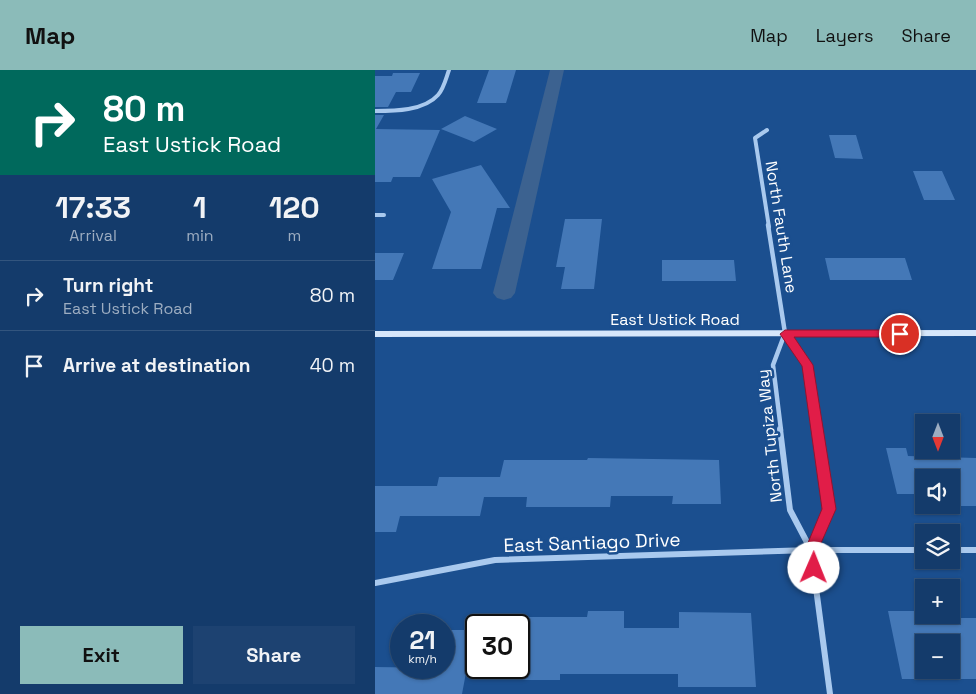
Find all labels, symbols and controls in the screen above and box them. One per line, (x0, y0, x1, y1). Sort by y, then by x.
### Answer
text: Map (25, 20, 75, 51)
text: Map (750, 24, 788, 47)
text: Layers (816, 24, 873, 47)
text: Share (901, 24, 951, 47)
text: 80 m (103, 87, 185, 131)
icon: right (20, 90, 85, 155)
text: East Ustick Road (103, 130, 281, 158)
street label: North Fauth Lane (761, 159, 802, 295)
text: 17:33 (55, 188, 131, 227)
text: 1 (193, 188, 207, 227)
text: 120 (269, 188, 320, 227)
text: Arrival (69, 225, 117, 246)
text: min (186, 225, 214, 246)
text: m (287, 225, 301, 246)
text: Turn right (63, 273, 153, 298)
icon: right (20, 282, 48, 310)
text: 80 m (310, 283, 355, 308)
text: East Ustick Road (63, 298, 193, 319)
street label: East Ustick Road (610, 309, 740, 330)
pin (879, 313, 921, 355)
icon: arrive (886, 320, 914, 348)
icon: arrive (20, 352, 48, 380)
text: Arrive at destination (63, 353, 251, 378)
text: 40 m (310, 353, 355, 378)
street label: North Tupiza Way (752, 368, 787, 504)
north arrow (915, 414, 960, 459)
map controls (915, 414, 960, 679)
button: sound (915, 469, 960, 514)
button: layers (915, 524, 960, 569)
street label: East Santiago Drive (503, 527, 681, 558)
position arrow (787, 541, 839, 593)
button: + (915, 579, 960, 624)
speed limit sign: 30 (465, 614, 530, 679)
text: 21 (409, 624, 436, 656)
button: Exit (20, 626, 183, 684)
button: Share (193, 626, 355, 684)
button: − (915, 634, 960, 679)
text: km/h (408, 651, 437, 667)

